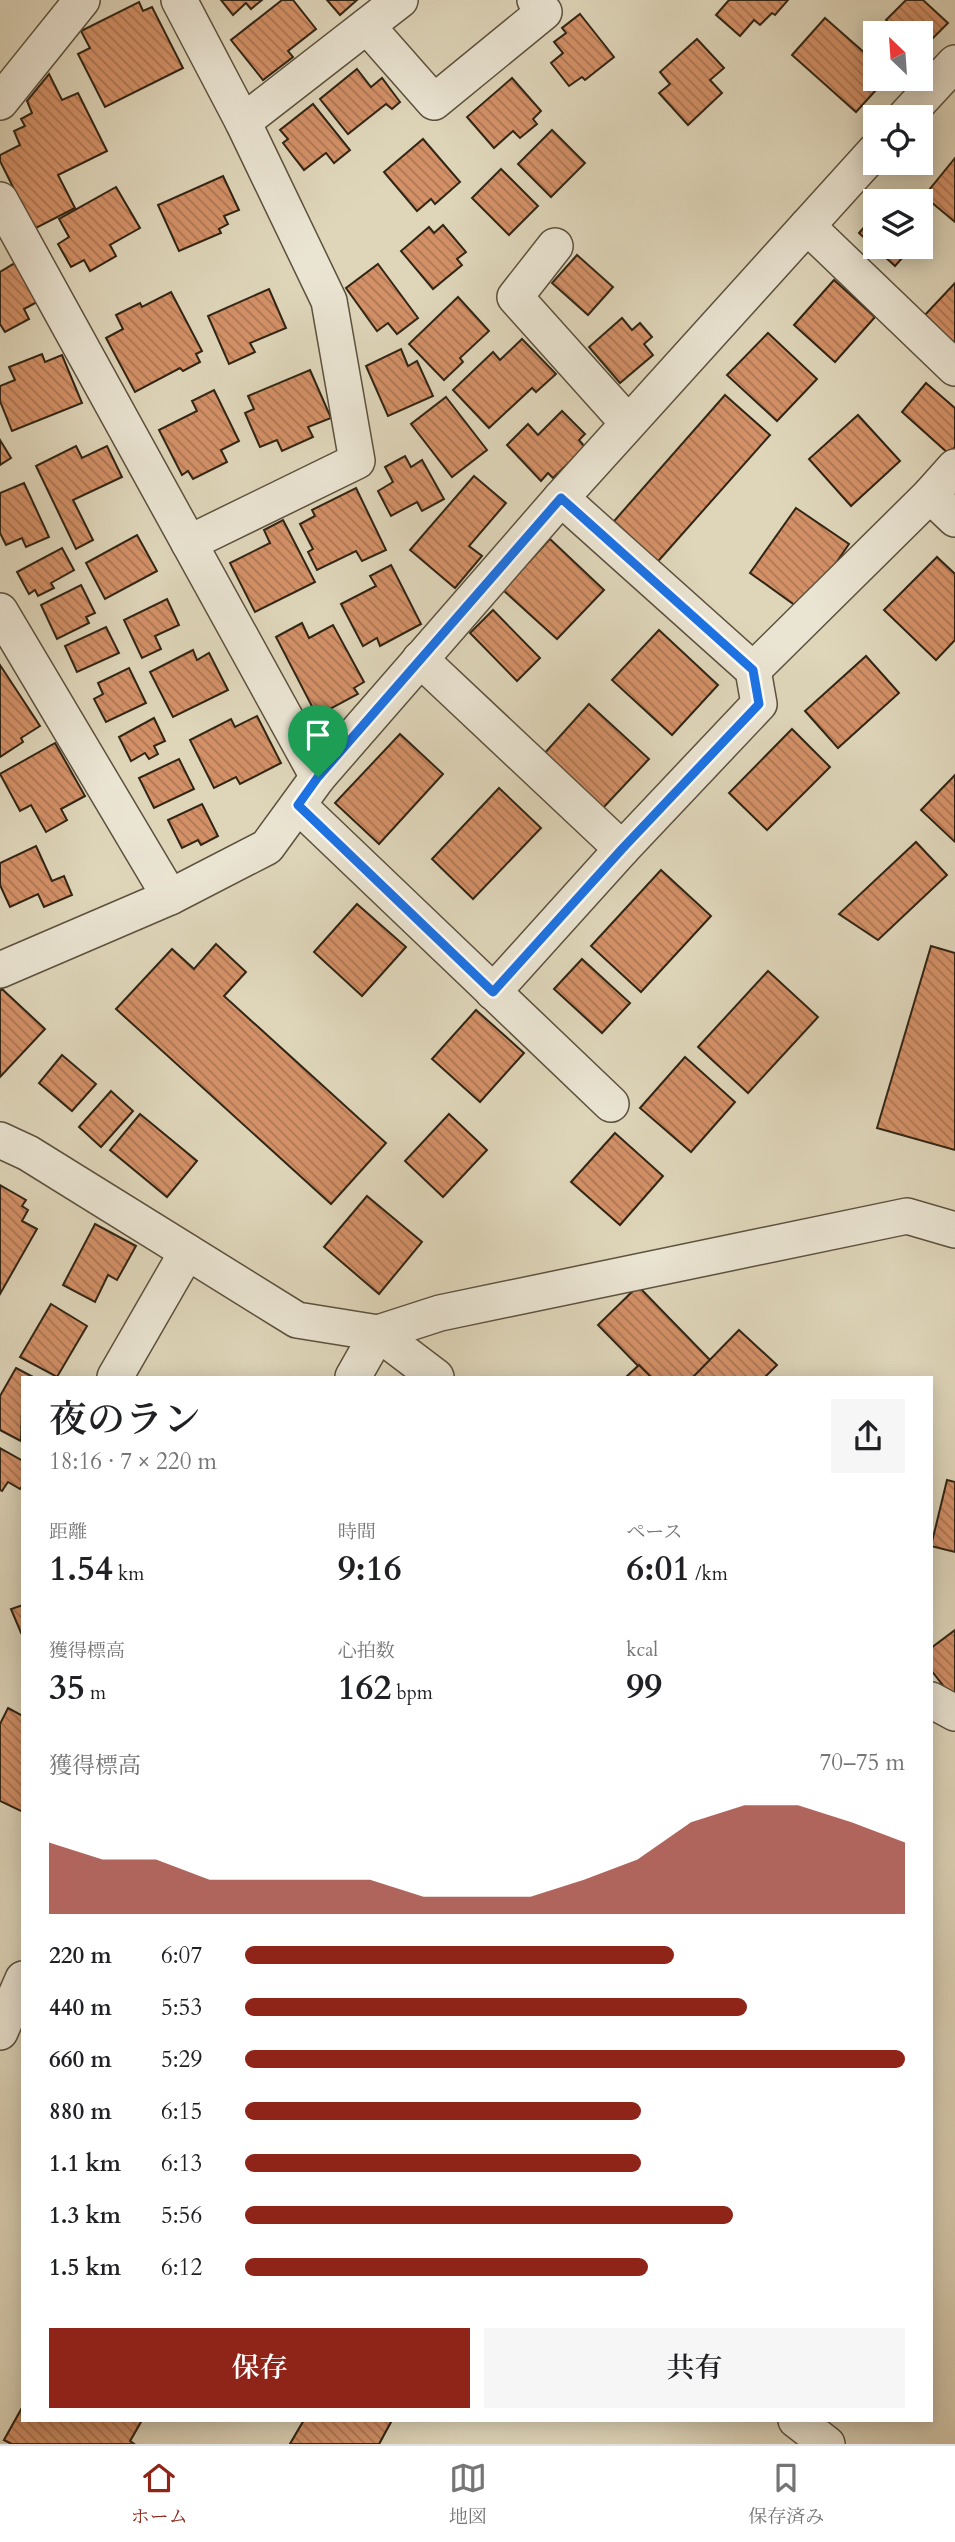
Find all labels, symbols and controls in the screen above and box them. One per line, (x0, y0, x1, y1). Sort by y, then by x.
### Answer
north arrow (863, 21, 933, 91)
map controls (863, 21, 933, 259)
button: locate (863, 105, 933, 175)
button: layers (863, 189, 933, 259)
pin (288, 705, 348, 777)
icon: arrive (299, 716, 337, 754)
text: 夜のラン (49, 1394, 201, 1446)
button: share (831, 1399, 905, 1473)
text: 18:16 · 7 × 220 m (49, 1446, 217, 1477)
text: 距離 (49, 1519, 87, 1545)
text: 時間 (338, 1519, 376, 1545)
text: ペース (626, 1519, 682, 1545)
text: 1.54 (49, 1545, 113, 1593)
text: 9:16 (338, 1545, 402, 1593)
text: 6:01 (626, 1545, 690, 1593)
text: km (113, 1561, 144, 1587)
text: /km (690, 1561, 728, 1587)
text: kcal (626, 1637, 658, 1663)
text: 獲得標高 (49, 1638, 125, 1664)
text: 心拍数 (338, 1638, 395, 1664)
text: 99 (626, 1663, 662, 1711)
text: 35 (49, 1664, 85, 1712)
text: 162 (338, 1664, 391, 1712)
text: m (85, 1680, 106, 1706)
text: bpm (391, 1680, 433, 1706)
text: 70–75 m (820, 1747, 905, 1778)
text: 獲得標高 (49, 1750, 141, 1781)
text: 220 m (49, 1940, 112, 1971)
text: 6:07 (161, 1940, 202, 1971)
text: 440 m (49, 1992, 112, 2023)
text: 5:53 (161, 1992, 202, 2023)
text: 660 m (49, 2044, 112, 2075)
text: 5:29 (161, 2044, 202, 2075)
text: 880 m (49, 2096, 112, 2127)
text: 6:15 (161, 2096, 202, 2127)
text: 1.1 km (49, 2148, 121, 2179)
text: 6:13 (161, 2148, 202, 2179)
text: 1.3 km (49, 2200, 121, 2231)
text: 5:56 (161, 2200, 202, 2231)
text: 1.5 km (49, 2252, 121, 2283)
text: 6:12 (161, 2252, 202, 2283)
button: 保存 (49, 2328, 470, 2408)
button: 共有 (484, 2328, 905, 2408)
tab: ホーム (131, 2459, 188, 2530)
tab: 地図 (449, 2459, 487, 2530)
tab: 保存済み (748, 2459, 824, 2530)

